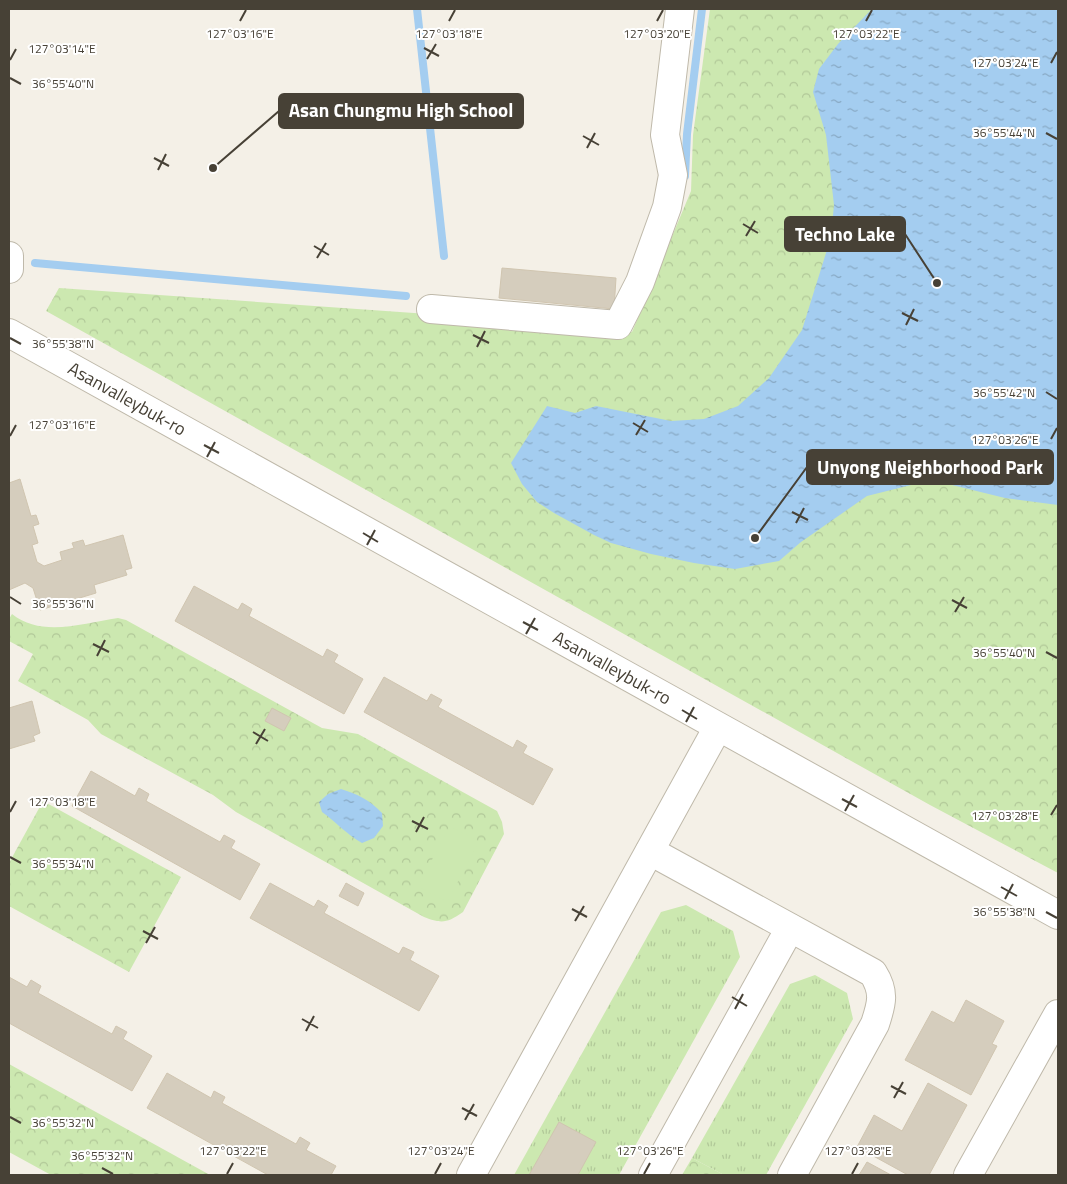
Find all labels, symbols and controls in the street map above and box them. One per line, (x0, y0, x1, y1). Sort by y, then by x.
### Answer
text: 127°03'16"E (206, 24, 274, 43)
text: 127°03'18"E (415, 24, 483, 43)
text: 127°03'20"E (623, 24, 691, 43)
text: 127°03'22"E (832, 24, 900, 43)
text: 127°03'14"E (28, 39, 96, 58)
text: 127°03'24"E (971, 53, 1039, 72)
text: 36°55'40"N (32, 74, 94, 93)
callout: Asan Chungmu High School (279, 94, 523, 128)
text: Asan Chungmu High School (289, 95, 513, 124)
text: 36°55'44"N (973, 123, 1035, 142)
callout: Techno Lake (785, 217, 905, 251)
text: Techno Lake (795, 219, 895, 248)
text: 36°55'38"N (32, 334, 94, 353)
street label: Asanvalleybuk-ro (63, 355, 191, 442)
text: 36°55'42"N (973, 383, 1035, 402)
text: 127°03'16"E (28, 415, 96, 434)
text: 127°03'26"E (971, 430, 1039, 449)
callout: Unyong Neighborhood Park (807, 450, 1053, 484)
text: Unyong Neighborhood Park (817, 452, 1043, 481)
text: 36°55'36"N (32, 594, 94, 613)
street label: Asanvalleybuk-ro (548, 624, 676, 711)
text: 36°55'40"N (973, 643, 1035, 662)
text: 127°03'18"E (28, 792, 96, 811)
text: 127°03'28"E (971, 806, 1039, 825)
text: 36°55'34"N (32, 854, 94, 873)
text: 36°55'38"N (973, 902, 1035, 921)
text: 36°55'32"N (32, 1113, 94, 1132)
text: 127°03'22"E (199, 1141, 267, 1160)
text: 127°03'24"E (407, 1141, 475, 1160)
text: 127°03'26"E (616, 1141, 684, 1160)
text: 127°03'28"E (824, 1141, 892, 1160)
text: 36°55'32"N (71, 1146, 133, 1165)

